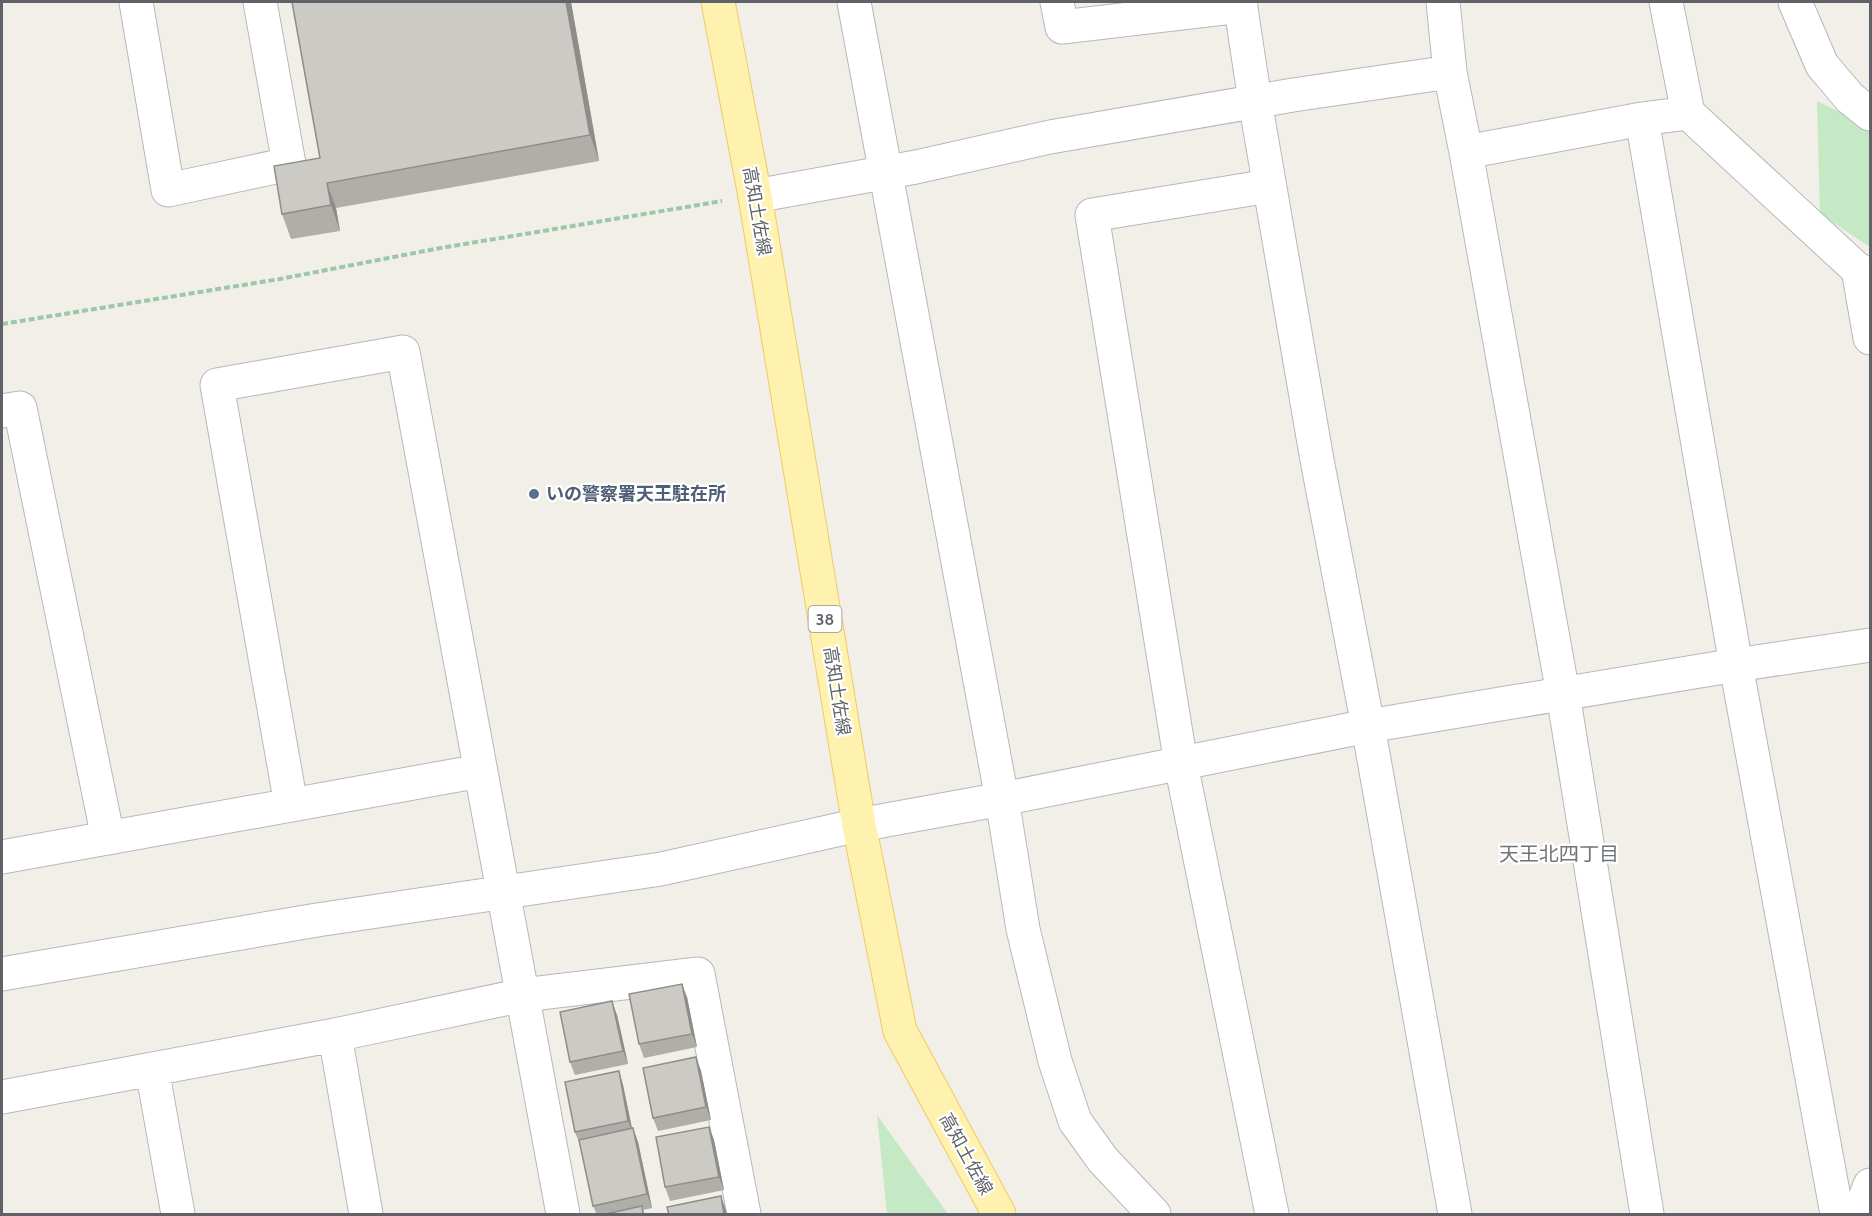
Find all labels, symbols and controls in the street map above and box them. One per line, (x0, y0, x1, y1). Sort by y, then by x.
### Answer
street label: 高知土佐線 (738, 165, 776, 257)
place label: いの警察署天王駐在所 (546, 483, 726, 505)
marker: いの警察署天王駐在所 (527, 487, 541, 501)
road number: 38 (808, 606, 842, 632)
street label: 高知土佐線 (819, 645, 855, 737)
district label: 天王北四丁目 (1499, 842, 1619, 866)
street label: 高知土佐線 (935, 1109, 997, 1199)

